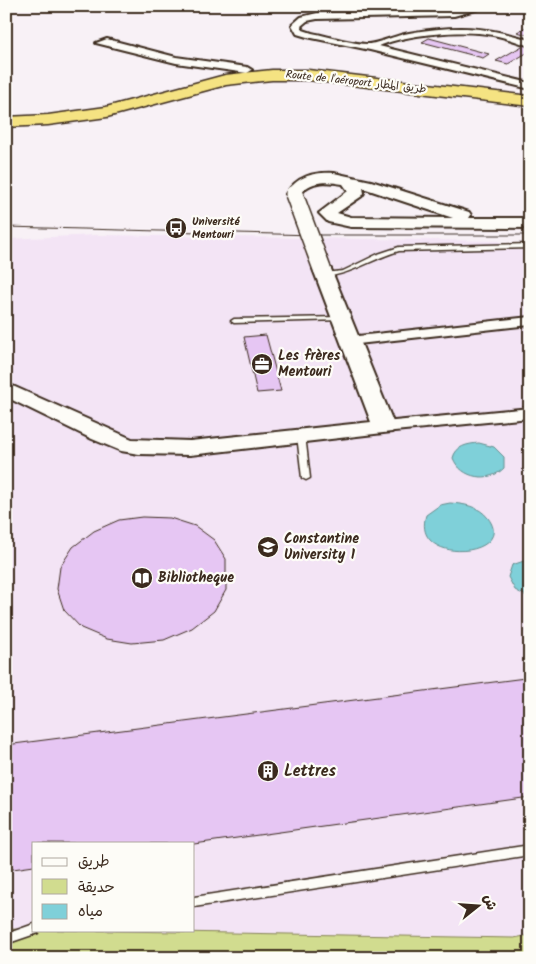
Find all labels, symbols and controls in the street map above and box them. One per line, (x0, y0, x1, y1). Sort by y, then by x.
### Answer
street label: Route de l'aéroport طريق المطار (285, 66, 427, 98)
place label: Université Mentouri (192, 213, 240, 244)
bus stop icon: Université Mentouri (164, 216, 188, 240)
place label: Les frères Mentouri (278, 345, 341, 383)
office icon: Les frères Mentouri (250, 352, 274, 376)
place label: Constantine University 1 (284, 528, 359, 566)
school or university icon: Constantine University 1 (256, 535, 280, 559)
library icon: Bibliotheque (130, 566, 154, 590)
place label: Bibliotheque (158, 567, 234, 589)
building icon: Lettres (256, 759, 280, 783)
place label: Lettres (284, 759, 337, 784)
legend (32, 842, 195, 932)
text: طريق (78, 850, 110, 874)
text: حديقة (78, 876, 115, 900)
north arrow (454, 882, 504, 932)
text: ش (477, 892, 502, 913)
text: مياه (78, 900, 103, 924)

